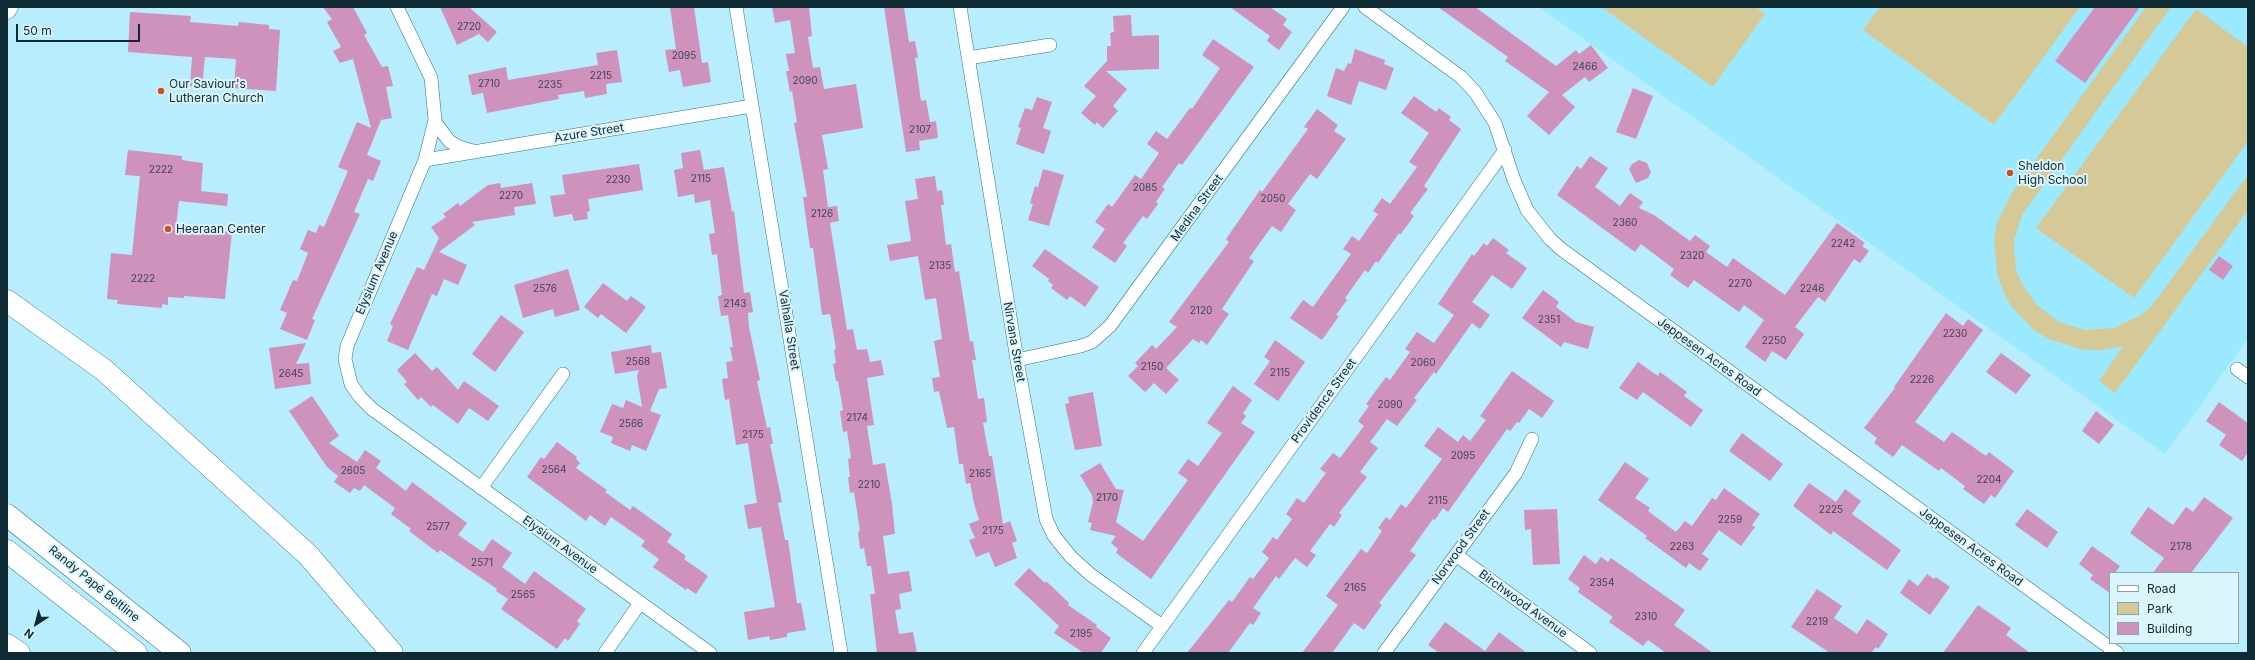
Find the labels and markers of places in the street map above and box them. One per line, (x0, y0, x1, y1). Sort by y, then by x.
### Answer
place label: Our Saviour's Lutheran Church (169, 77, 264, 105)
marker: Our Saviour's Lutheran Church (156, 86, 166, 96)
place label: Sheldon High School (2018, 159, 2087, 187)
marker: Sheldon High School (2005, 168, 2015, 178)
place label: Heeraan Center (176, 222, 266, 236)
marker: Heeraan Center (163, 224, 173, 234)

